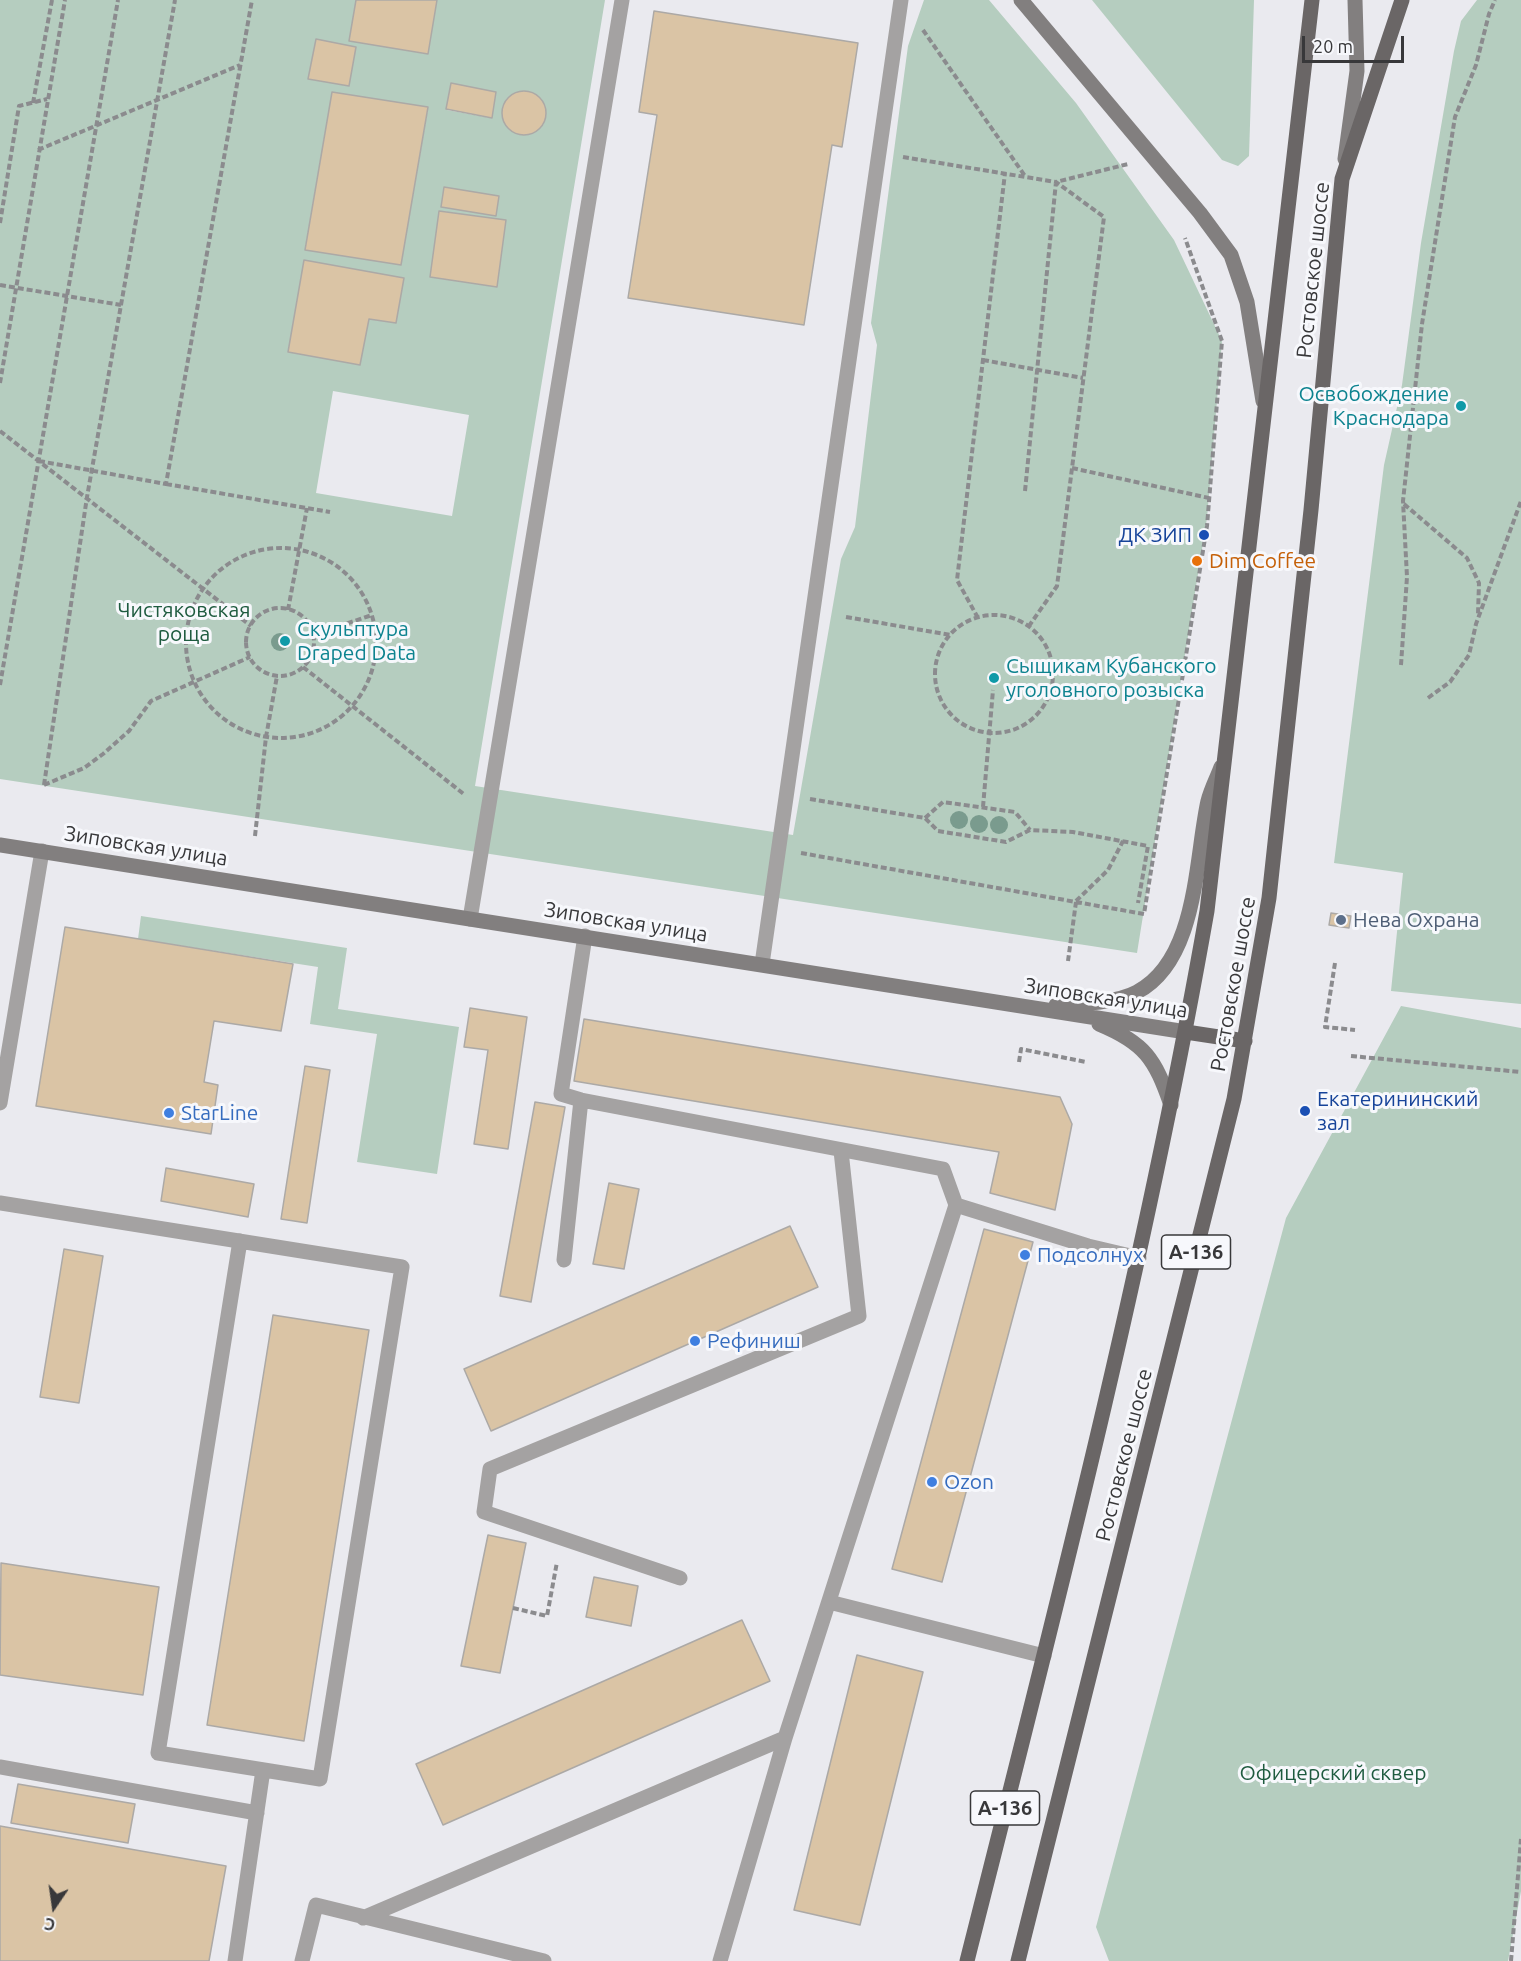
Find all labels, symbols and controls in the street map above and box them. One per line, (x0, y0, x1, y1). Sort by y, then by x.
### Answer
scale bar (1305, 24, 1407, 62)
text: 20 m (1313, 36, 1353, 56)
street label: Ростовское шоссе (1291, 181, 1335, 359)
place label: Освобождение Краснодара (1299, 381, 1449, 431)
marker: Освобождение Краснодара (1454, 399, 1468, 413)
place label: ДК ЗИП (1119, 522, 1192, 548)
marker: ДК ЗИП (1197, 528, 1211, 542)
place label: Dim Coffee (1209, 548, 1316, 574)
marker: Dim Coffee (1190, 554, 1204, 568)
park label: Чистяковская роща (118, 597, 250, 647)
place label: Скульптура Draped Data (297, 616, 416, 666)
marker: Скульптура Draped Data (278, 634, 292, 648)
place label: Сыщикам Кубанского уголовного розыска (1006, 653, 1216, 703)
marker: Сыщикам Кубанского уголовного розыска (987, 671, 1001, 685)
street label: Зиповская улица (63, 821, 229, 871)
street label: Ростовское шоссе (1205, 895, 1261, 1073)
street label: Зиповская улица (543, 897, 709, 947)
place label: Нева Охрана (1353, 907, 1479, 933)
marker: Нева Охрана (1334, 913, 1348, 927)
street label: Зиповская улица (1023, 973, 1189, 1023)
place label: Екатерининский зал (1317, 1086, 1478, 1136)
place label: StarLine (181, 1100, 258, 1126)
marker: Екатерининский зал (1298, 1104, 1312, 1118)
marker: StarLine (162, 1106, 176, 1120)
road number: А-136 (1162, 1235, 1230, 1269)
place label: Подсолнух (1037, 1242, 1144, 1268)
marker: Подсолнух (1018, 1248, 1032, 1262)
place label: Рефиниш (707, 1328, 801, 1354)
marker: Рефиниш (688, 1334, 702, 1348)
street label: Ростовское шоссе (1090, 1366, 1158, 1544)
place label: Ozon (944, 1469, 994, 1495)
marker: Ozon (925, 1475, 939, 1489)
park label: Офицерский сквер (1239, 1760, 1427, 1786)
road number: А-136 (970, 1791, 1040, 1825)
north arrow (24, 1877, 84, 1937)
text: С (43, 1915, 57, 1934)

